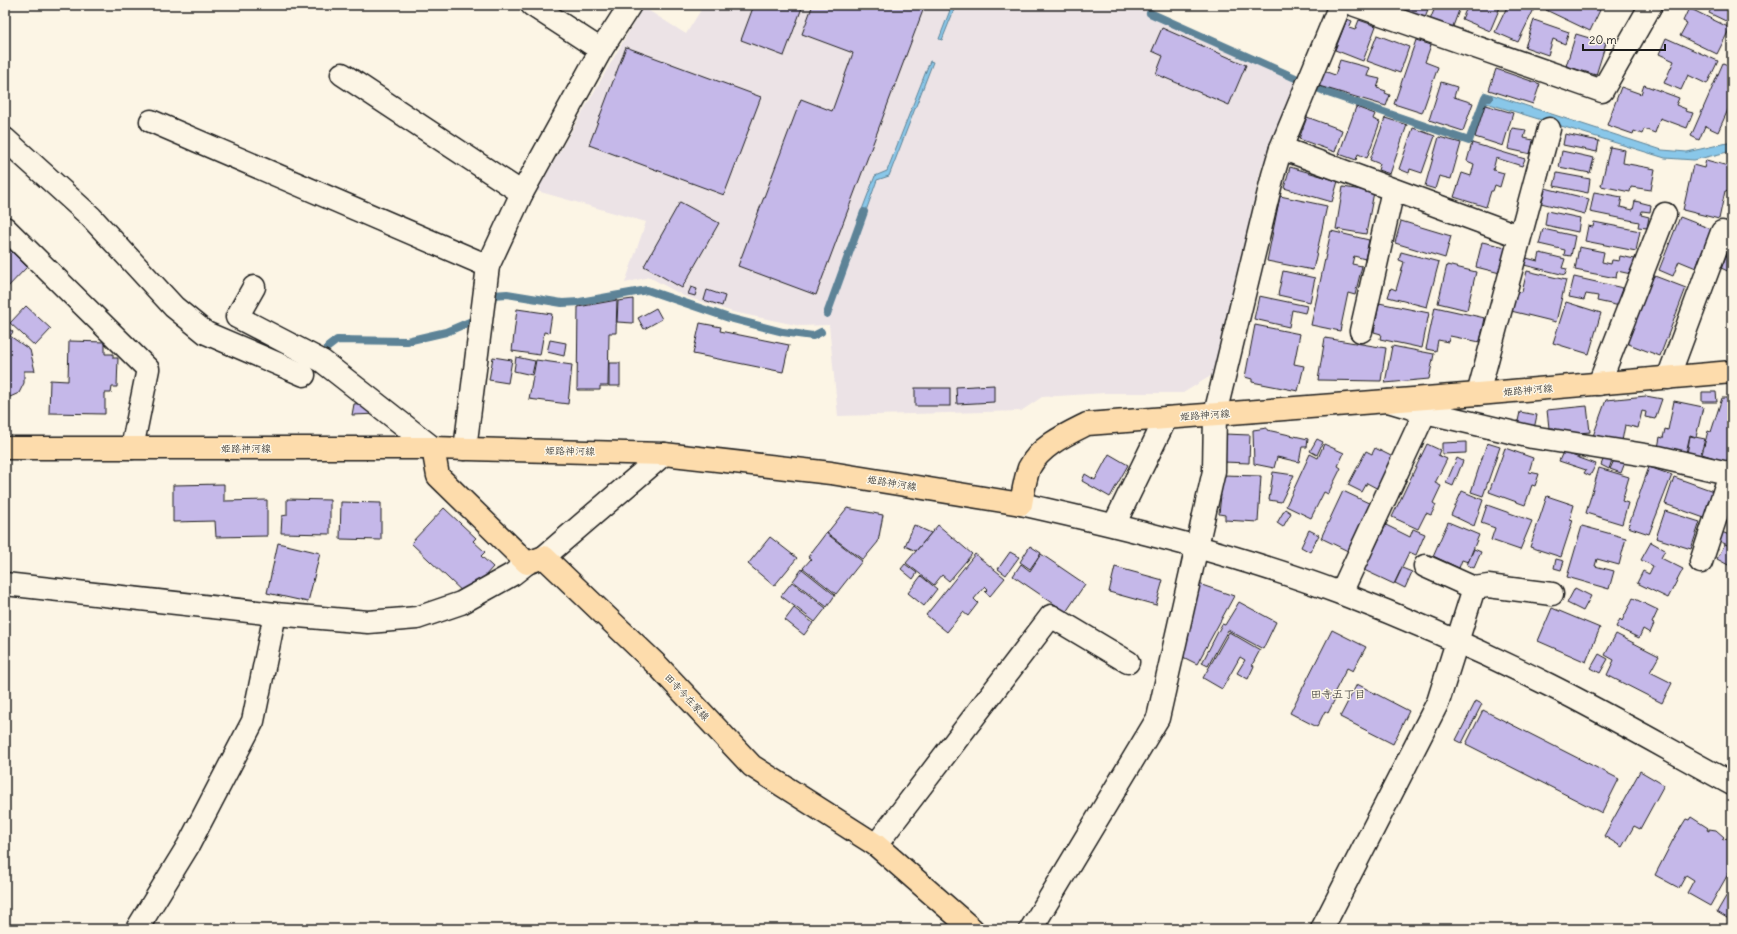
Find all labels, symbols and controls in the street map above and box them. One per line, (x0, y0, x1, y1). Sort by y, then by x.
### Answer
scale bar (1583, 26, 1665, 52)
text: 20 m (1589, 32, 1617, 47)
street label: 姫路神河線 (1503, 381, 1553, 399)
street label: 姫路神河線 (1180, 407, 1230, 423)
street label: 姫路神河線 (221, 442, 271, 455)
street label: 姫路神河線 (545, 444, 595, 458)
street label: 姫路神河線 (866, 473, 918, 493)
street label: 田寺今在家線 (662, 671, 712, 723)
district label: 田寺五丁目 (1311, 687, 1366, 701)

